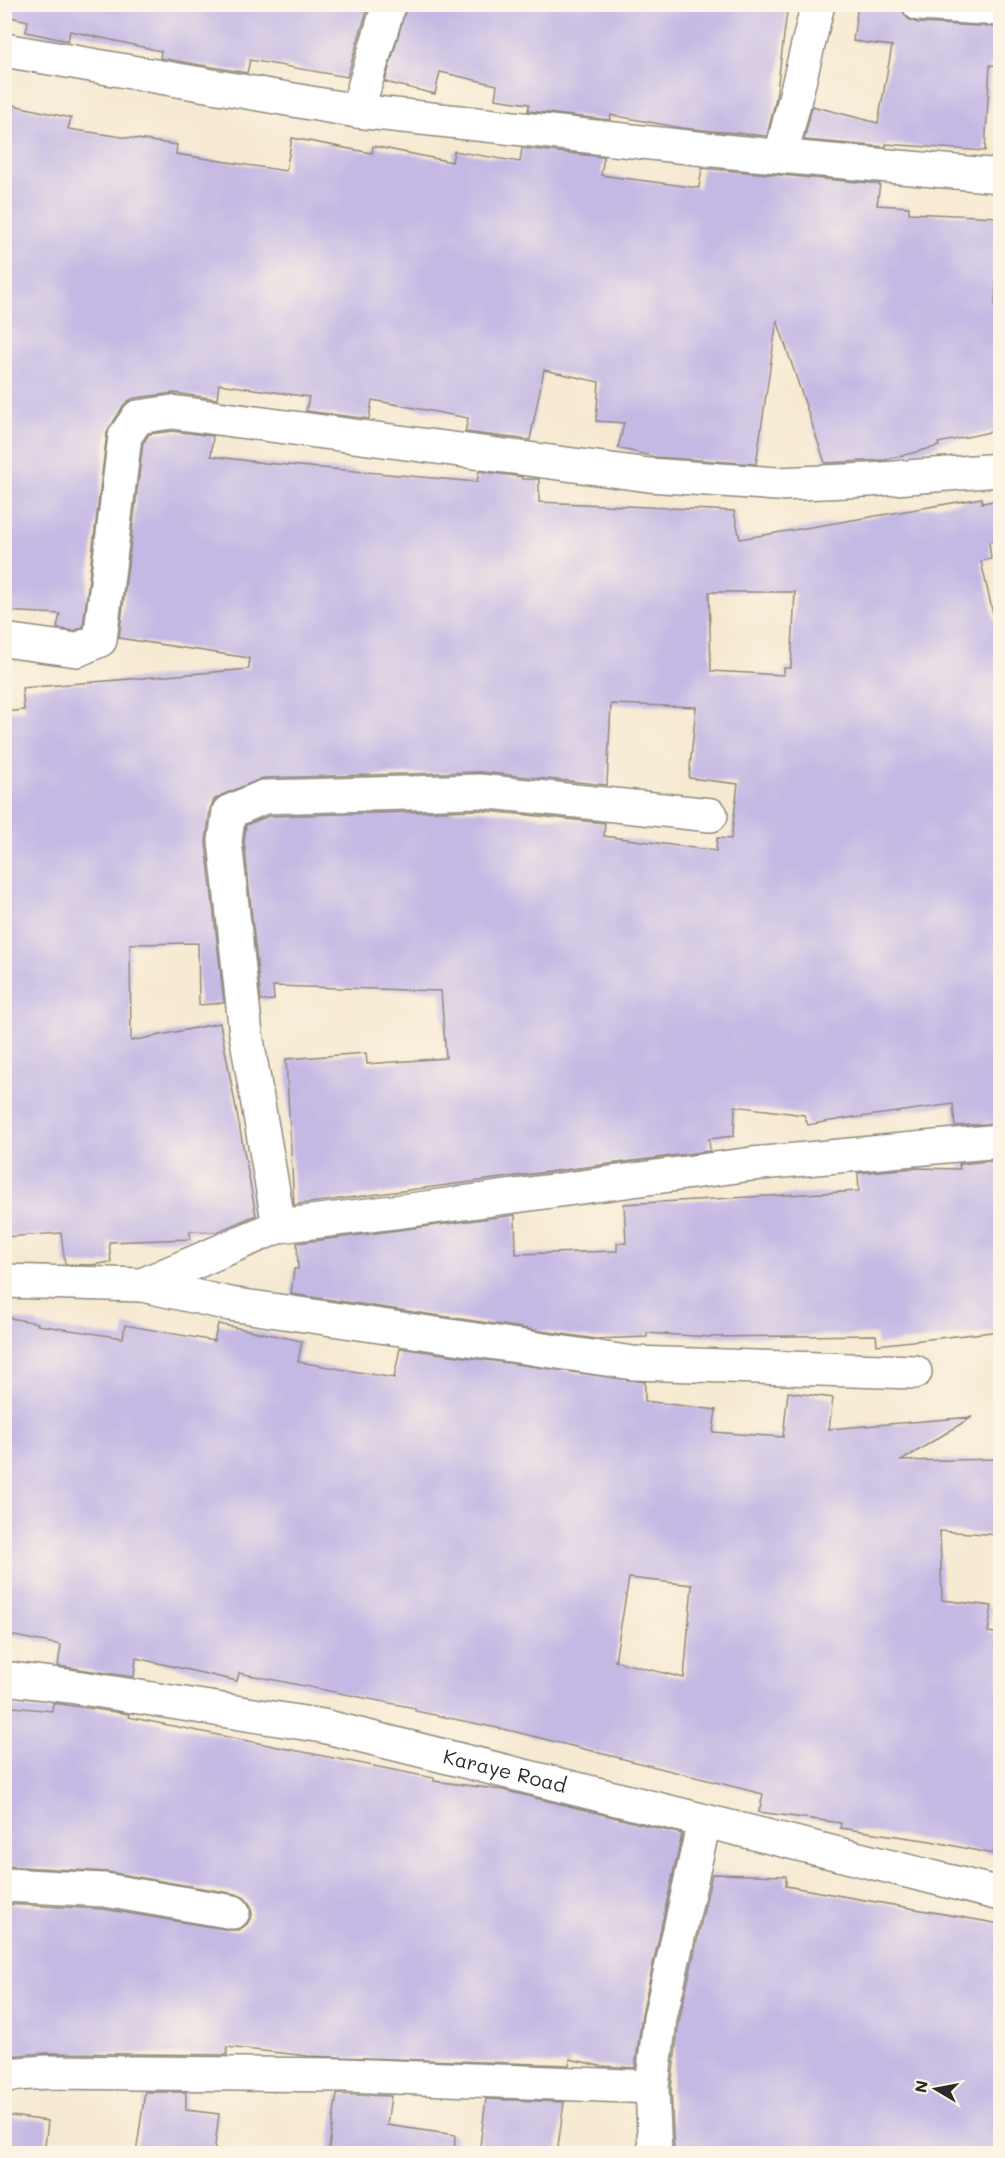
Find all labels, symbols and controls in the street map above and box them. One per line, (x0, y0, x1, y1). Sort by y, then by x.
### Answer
street label: Karaye Road (441, 1742, 569, 1798)
north arrow (906, 2059, 966, 2119)
text: N (909, 2078, 932, 2094)

